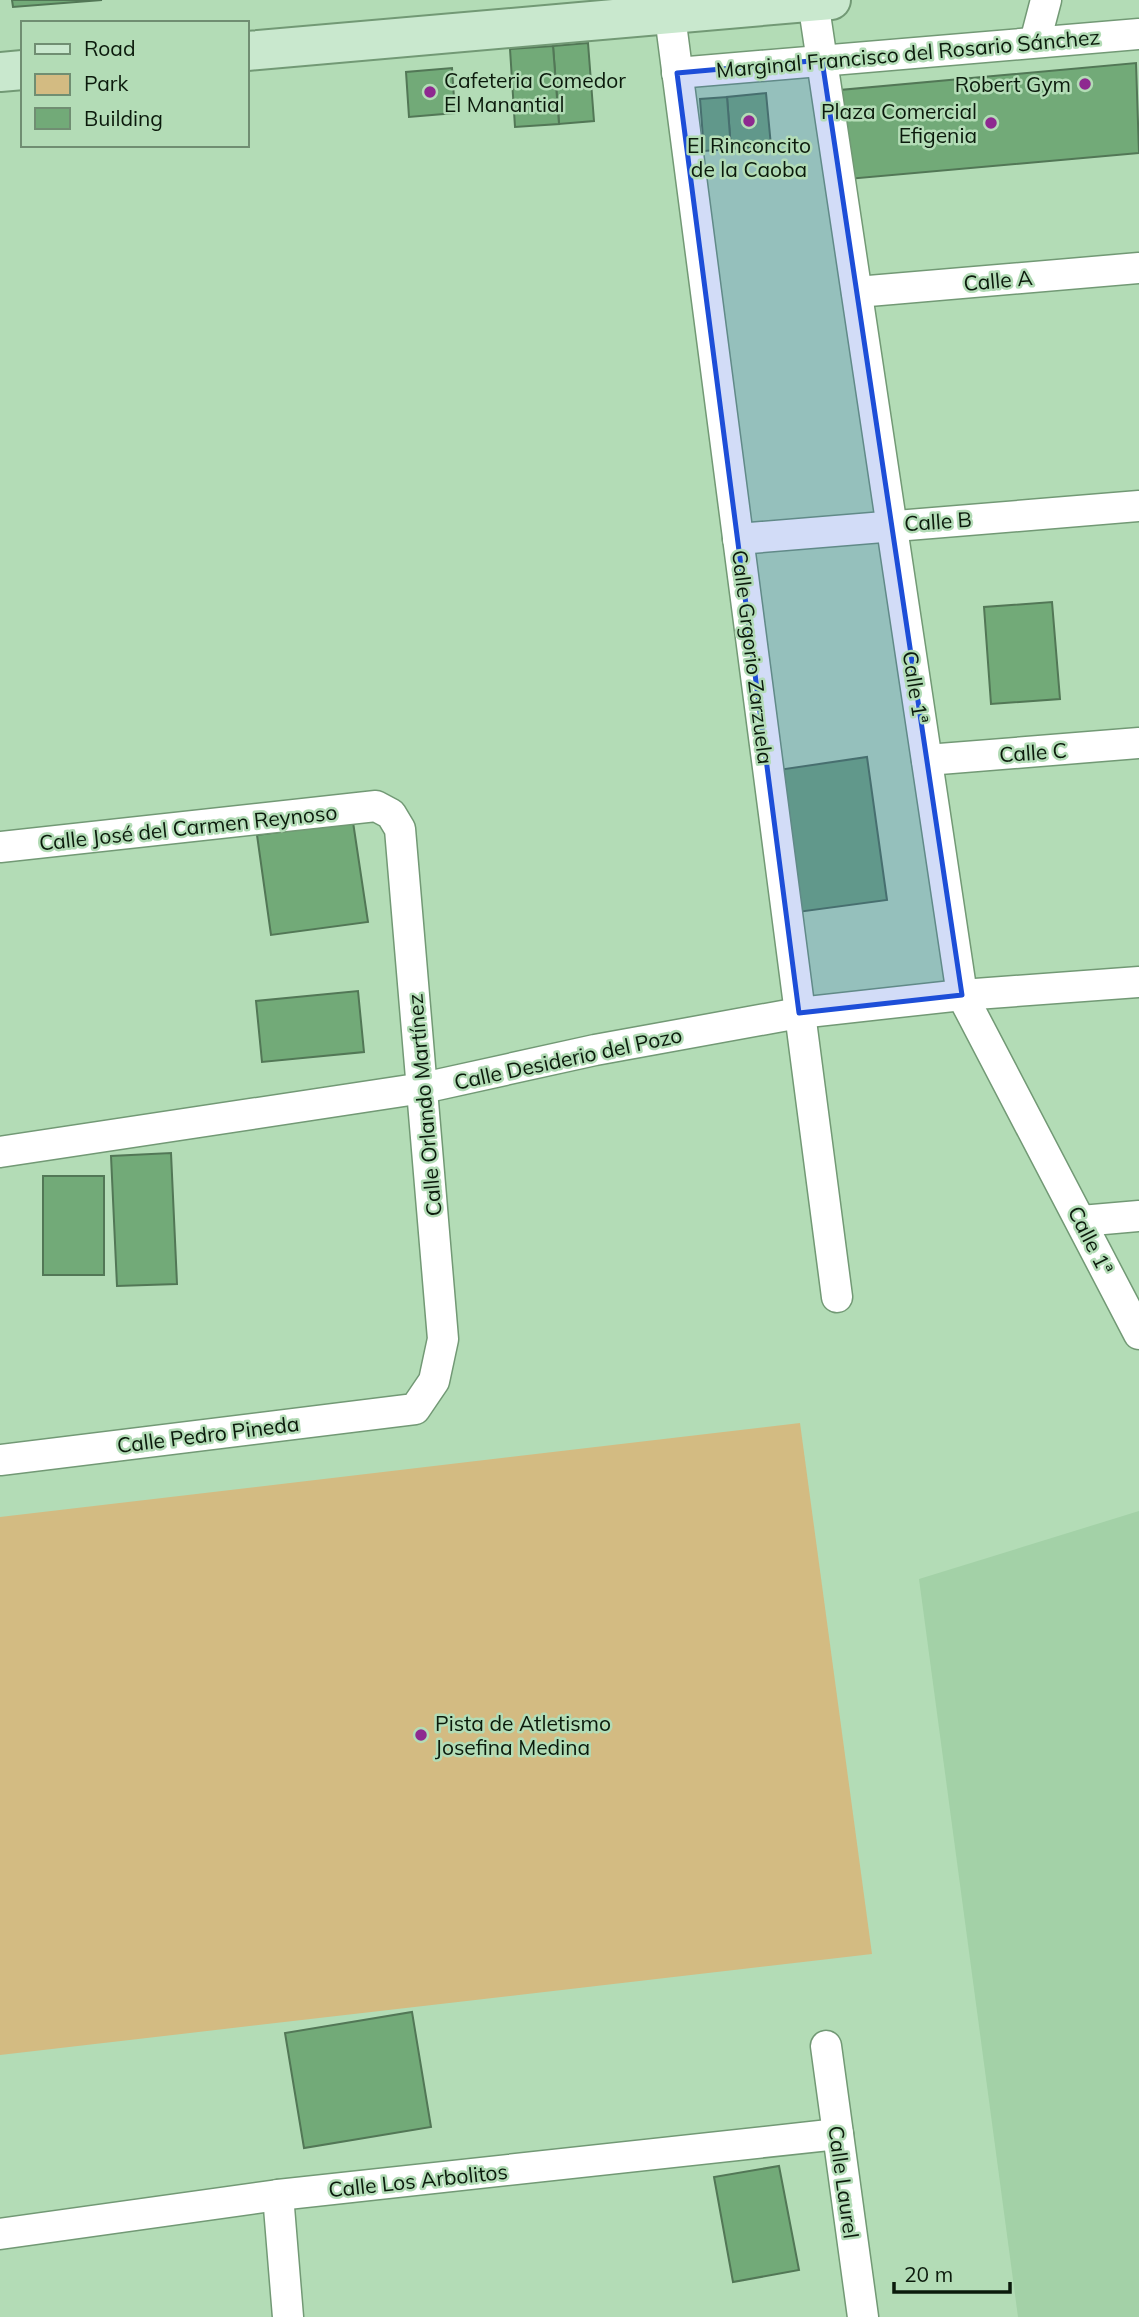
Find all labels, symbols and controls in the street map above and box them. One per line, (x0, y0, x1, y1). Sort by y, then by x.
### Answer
legend (21, 21, 248, 147)
street label: Marginal Francisco del Rosario Sánchez (715, 23, 1101, 83)
text: Road (84, 35, 135, 61)
place label: Cafeteria Comedor El Manantial (444, 67, 626, 117)
text: Park (84, 70, 128, 96)
place label: Robert Gym (955, 71, 1071, 97)
marker: Robert Gym (1077, 76, 1093, 92)
marker: Cafeteria Comedor El Manantial (422, 84, 438, 100)
place label: Plaza Comercial Efigenia (821, 98, 977, 148)
text: Building (84, 105, 163, 131)
marker: El Rinconcito de la Caoba (741, 113, 757, 129)
marker: Plaza Comercial Efigenia (983, 115, 999, 131)
place label: El Rinconcito de la Caoba (687, 132, 811, 182)
street label: Calle A (963, 264, 1034, 296)
street label: Calle B (903, 506, 973, 536)
street label: Calle Grgorio Zarzuela (727, 548, 779, 766)
street label: Calle 1ª (897, 649, 935, 725)
street label: Calle C (998, 737, 1068, 767)
street label: Calle José del Carmen Reynoso (38, 798, 338, 856)
street label: Calle Orlando Martínez (401, 993, 447, 1217)
street label: Calle Desiderio del Pozo (452, 1021, 684, 1095)
street label: Calle 1ª (1063, 1202, 1119, 1279)
street label: Calle Pedro Pineda (115, 1410, 301, 1458)
place label: Pista de Atletismo Josefina Medina (435, 1710, 611, 1760)
marker: Pista de Atletismo Josefina Medina (413, 1727, 429, 1743)
street label: Calle Laurel (823, 2124, 865, 2240)
street label: Calle Los Arbolitos (327, 2158, 509, 2202)
scale bar (894, 2250, 1010, 2294)
text: 20 m (904, 2261, 953, 2287)

